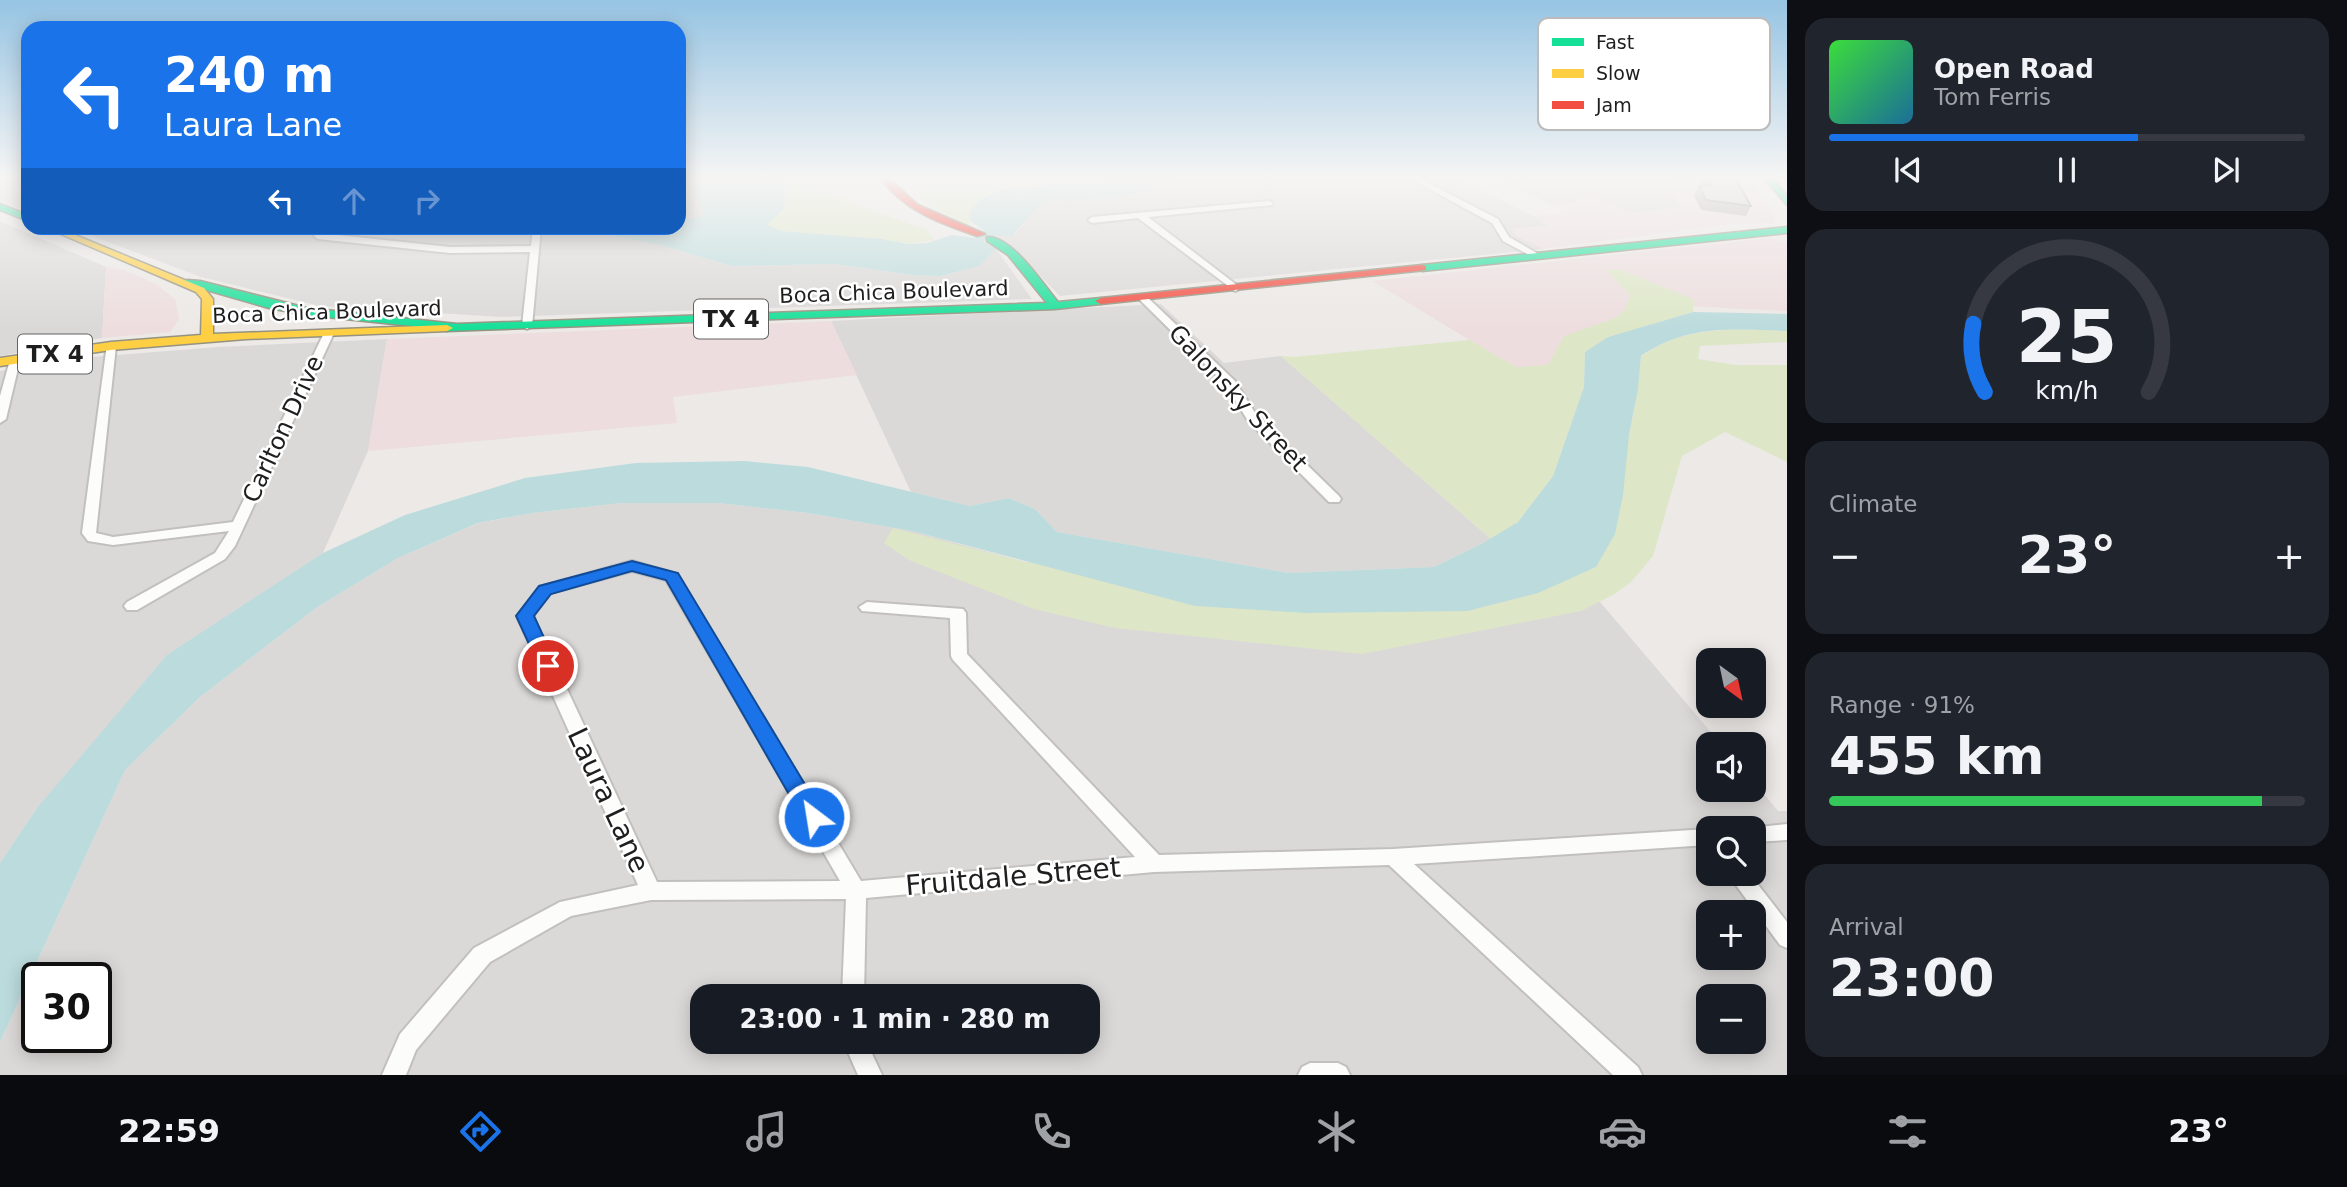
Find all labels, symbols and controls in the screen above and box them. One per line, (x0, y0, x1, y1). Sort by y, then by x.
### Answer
legend (1538, 18, 1770, 130)
text: Fast (1596, 31, 1634, 53)
text: 240 m (164, 47, 334, 104)
icon: left (49, 49, 140, 140)
text: Open Road (1934, 54, 2094, 84)
text: Slow (1596, 62, 1641, 84)
text: Tom Ferris (1934, 84, 2051, 110)
text: Jam (1595, 94, 1632, 116)
text: Laura Lane (164, 106, 342, 144)
icon: previous (1889, 151, 1927, 189)
icon: pause (2048, 151, 2086, 189)
icon: next (2207, 151, 2245, 189)
icon: left (262, 182, 300, 220)
icon: ahead (335, 182, 373, 220)
icon: right (408, 182, 446, 220)
street label: Boca Chica Boulevard (779, 276, 1009, 308)
text: 25 (2016, 295, 2118, 380)
street label: Boca Chica Boulevard (212, 296, 442, 328)
road number: TX 4 (694, 300, 768, 338)
street label: Galonsky Street (1163, 319, 1313, 477)
road number: TX 4 (18, 334, 92, 374)
street label: Carlton Drive (237, 351, 329, 507)
text: km/h (2035, 376, 2099, 405)
text: Climate (1829, 491, 1918, 517)
text: 23° (2018, 525, 2116, 585)
text: − (1829, 534, 1861, 578)
text: + (2273, 534, 2305, 578)
pin (518, 636, 578, 696)
icon: arrive (529, 647, 567, 685)
north arrow (1696, 648, 1766, 718)
map controls (1696, 648, 1766, 1054)
text: Range · 91% (1829, 692, 1975, 718)
street label: Laura Lane (561, 723, 656, 878)
text: 455 km (1829, 726, 2044, 786)
button: sound (1696, 732, 1766, 802)
position arrow (777, 780, 851, 854)
button: search (1696, 816, 1766, 886)
street label: Fruitdale Street (904, 851, 1122, 902)
button: + (1696, 900, 1766, 970)
text: Arrival (1829, 914, 1904, 940)
text: 23:00 (1829, 948, 1995, 1008)
speed limit sign: 30 (21, 962, 112, 1053)
button: − (1696, 984, 1766, 1054)
text: 23:00 · 1 min · 280 m (740, 1004, 1050, 1034)
icon: directions (456, 1107, 505, 1156)
icon: music (742, 1107, 791, 1156)
icon: phone (1027, 1107, 1076, 1156)
icon: climate (1312, 1107, 1361, 1156)
icon: car (1598, 1107, 1647, 1156)
icon: filters (1883, 1107, 1932, 1156)
text: 22:59 (118, 1112, 220, 1150)
text: 23° (2168, 1112, 2229, 1150)

